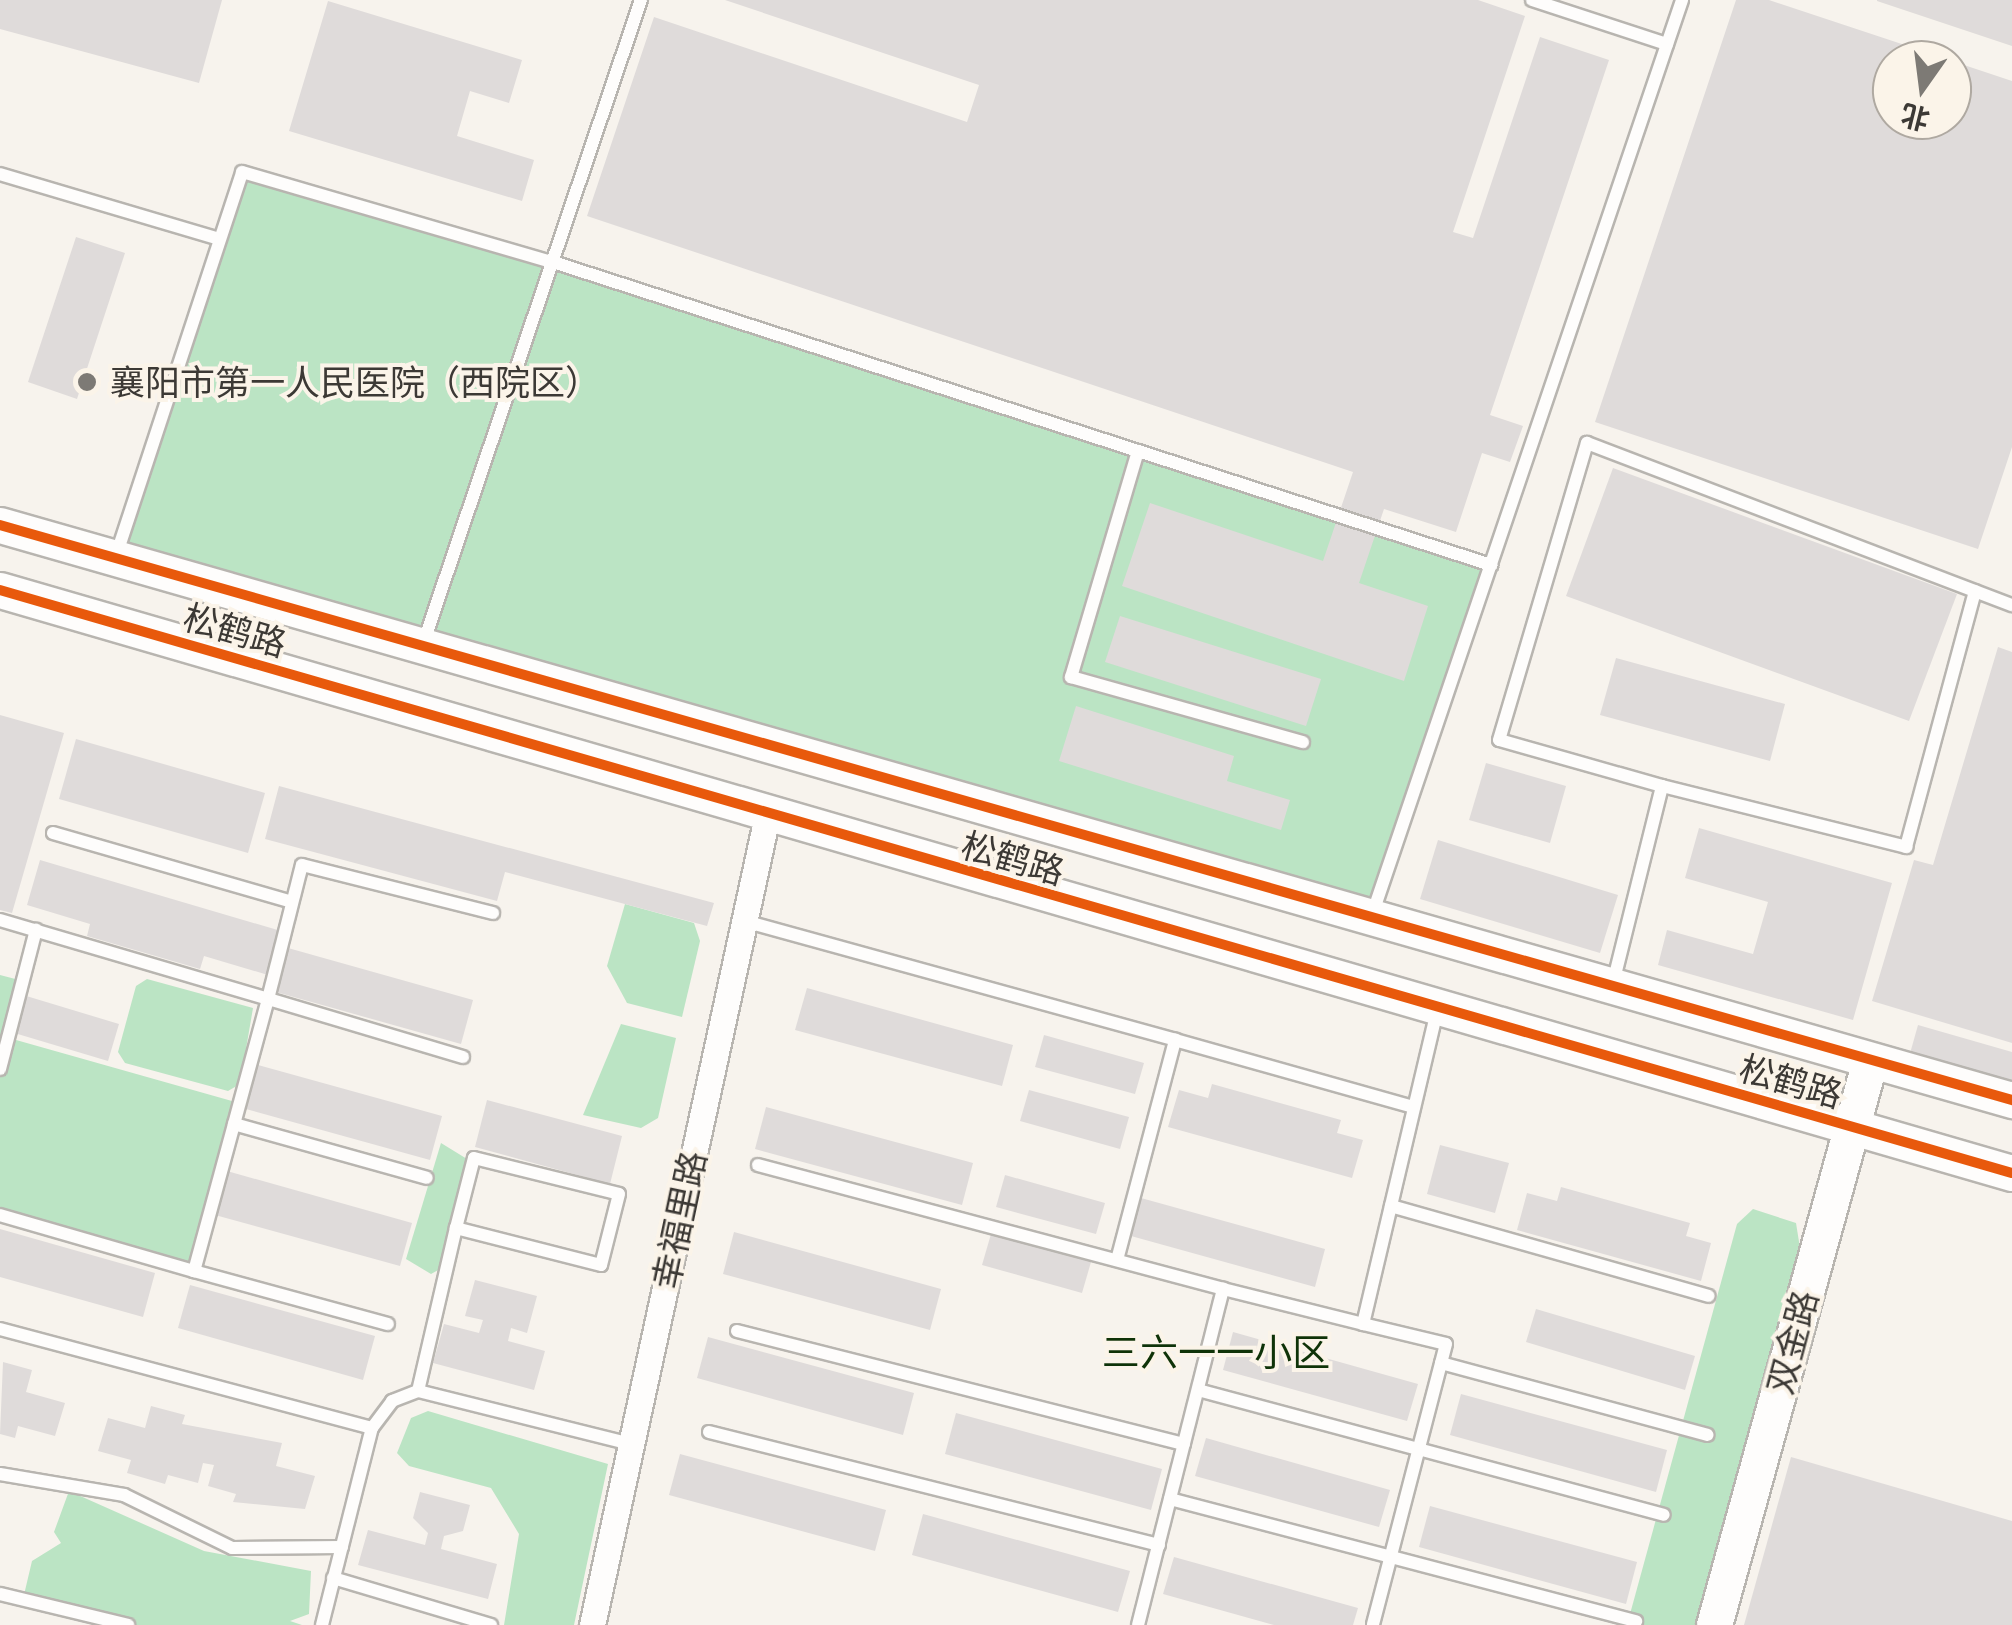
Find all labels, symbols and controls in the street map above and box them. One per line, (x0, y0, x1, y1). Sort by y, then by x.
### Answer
north arrow (1872, 40, 1972, 140)
text: 北 (1897, 96, 1933, 139)
place label: 襄阳市第一人民医院（西院区） (110, 361, 600, 403)
marker: 襄阳市第一人民医院（西院区） (74, 369, 100, 395)
street label: 松鹤路 (179, 595, 291, 665)
street label: 松鹤路 (957, 823, 1069, 893)
street label: 松鹤路 (1735, 1046, 1847, 1116)
street label: 幸福里路 (644, 1147, 714, 1293)
street label: 双金路 (1758, 1286, 1826, 1398)
district label: 三六一一小区 (1102, 1329, 1330, 1375)

